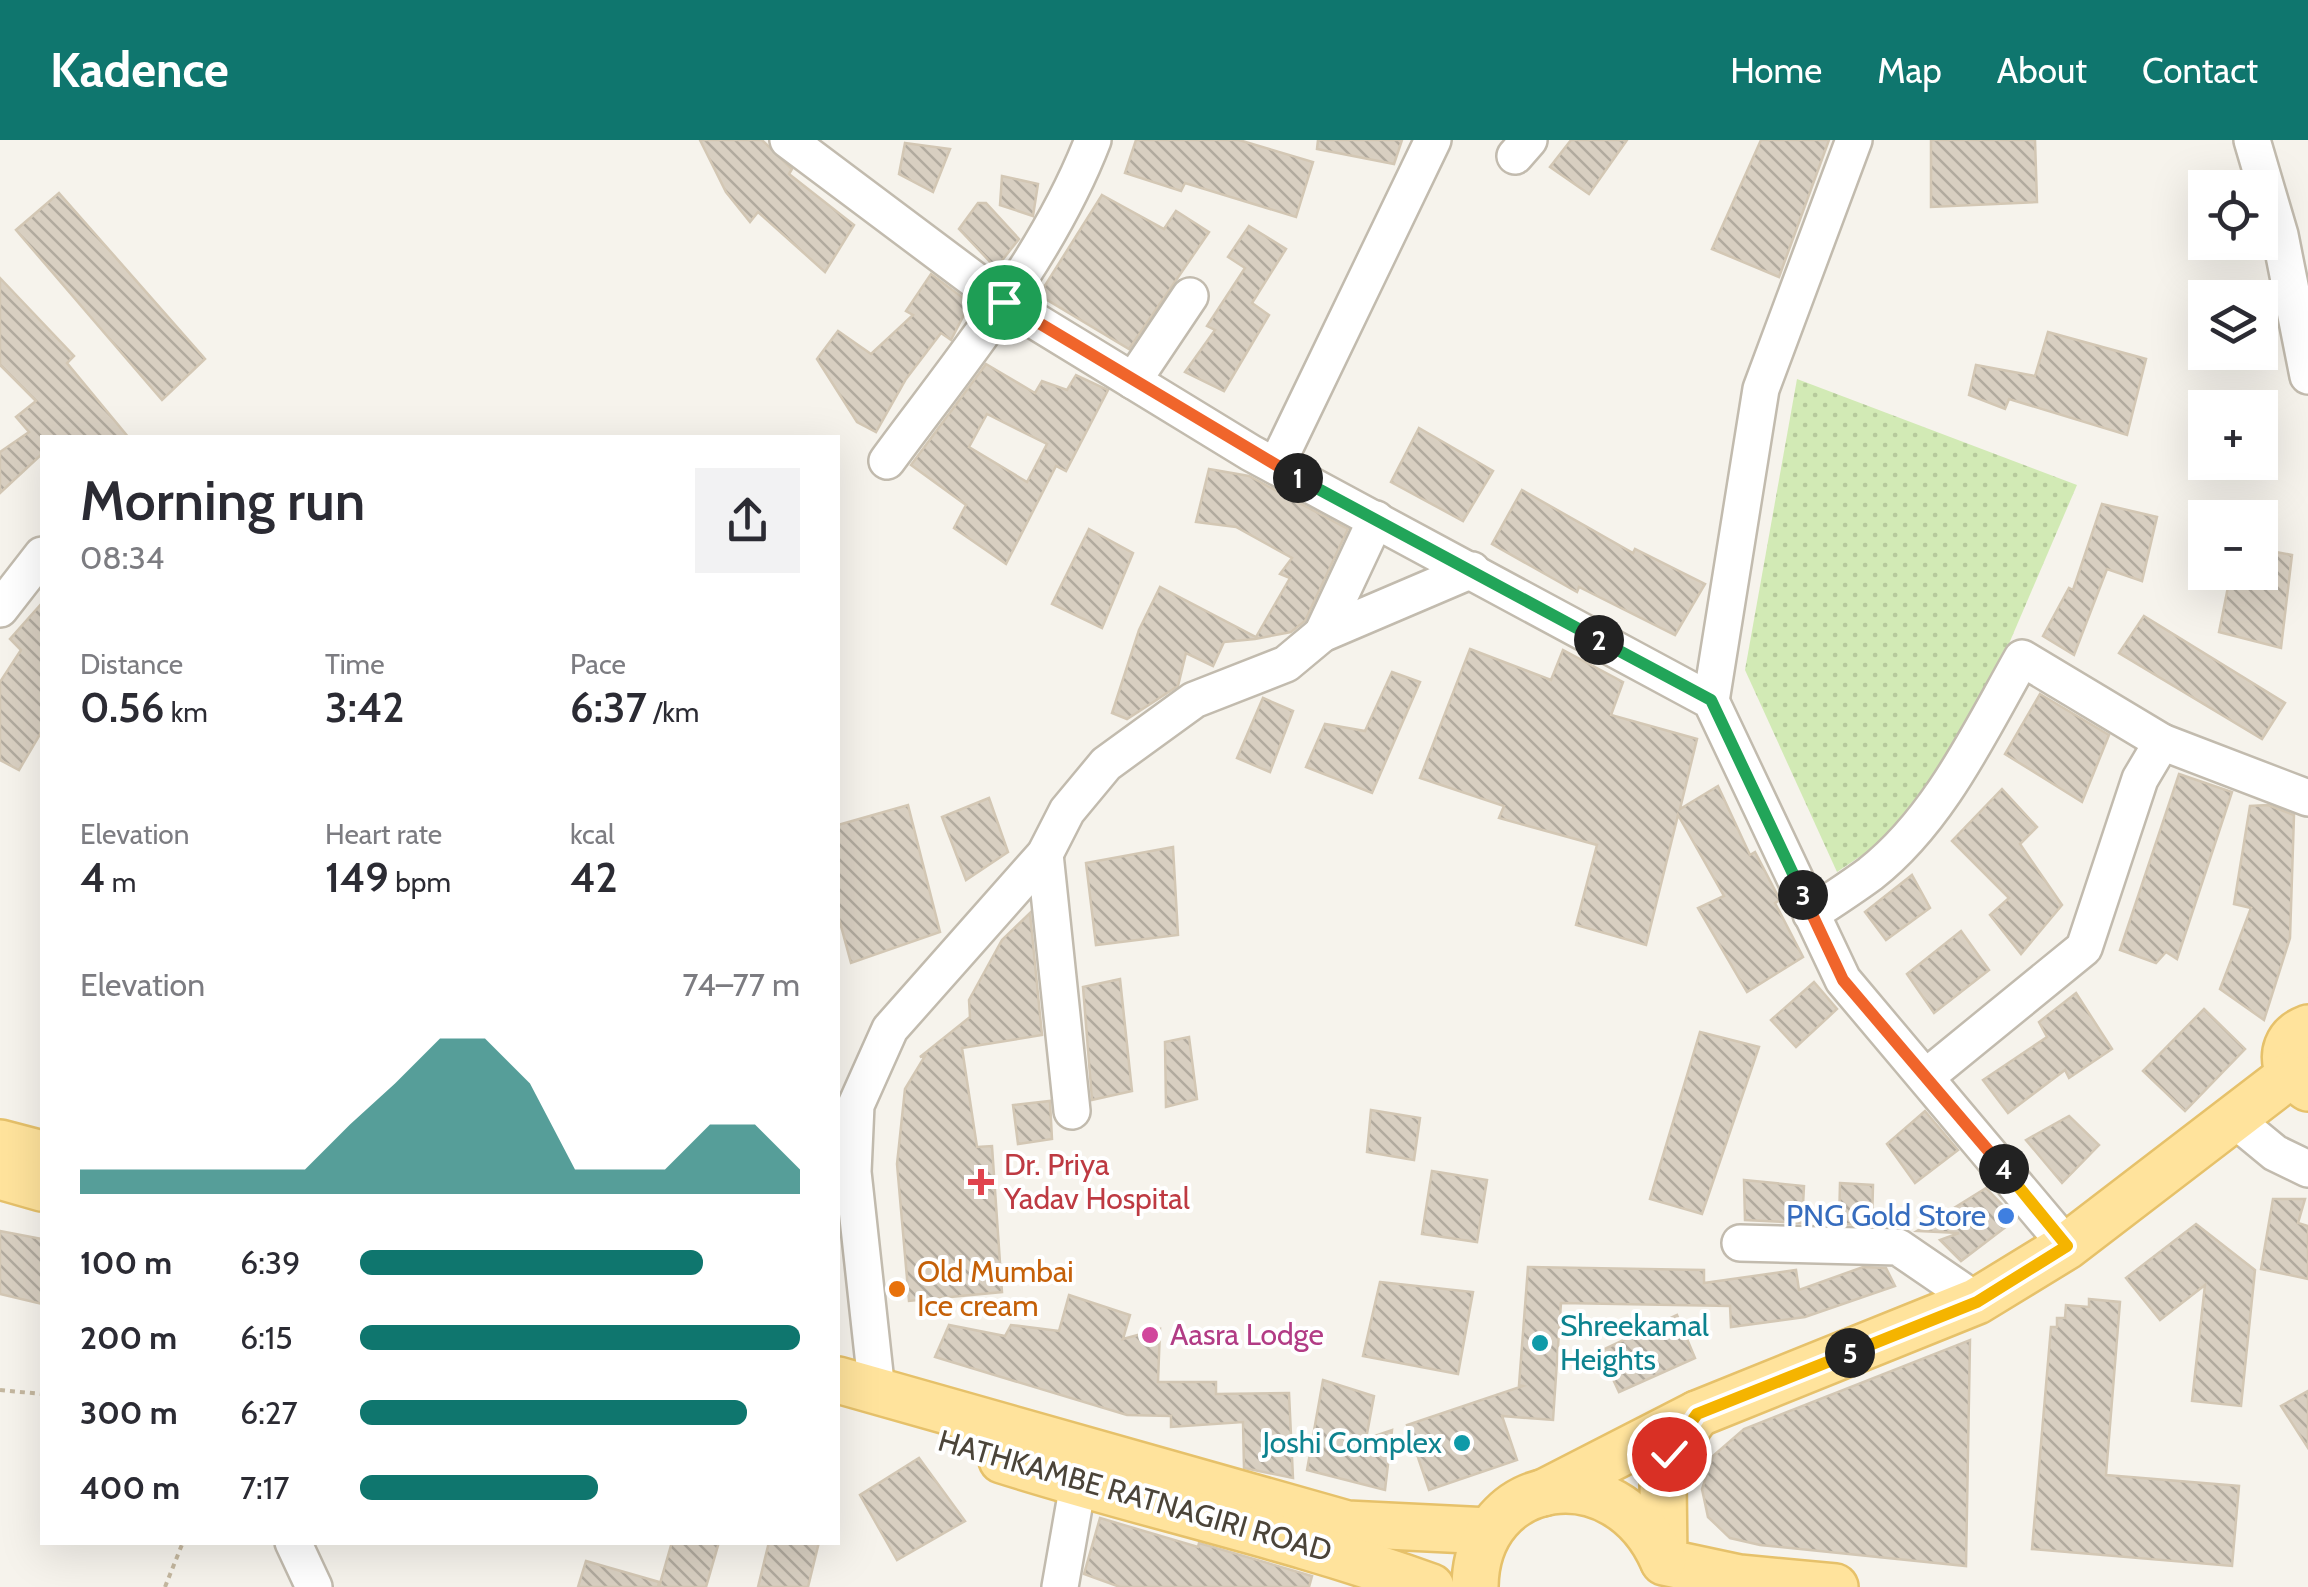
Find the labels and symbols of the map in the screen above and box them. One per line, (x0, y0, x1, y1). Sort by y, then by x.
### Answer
pin (962, 260, 1047, 345)
pin: 1 (1273, 453, 1323, 503)
pin: 2 (1574, 615, 1624, 665)
pin: 3 (1778, 870, 1828, 920)
pin: 4 (1979, 1144, 2029, 1194)
place label: Dr. Priya Yadav Hospital (1003, 1146, 1190, 1217)
marker: Dr. Priya Yadav Hospital (968, 1169, 994, 1195)
place label: PNG Gold Store (1786, 1197, 1986, 1234)
marker: PNG Gold Store (1995, 1205, 2017, 1227)
place label: Old Mumbai Ice cream (917, 1253, 1074, 1324)
marker: Old Mumbai Ice cream (886, 1278, 908, 1300)
place label: Shreekamal Heights (1560, 1307, 1709, 1378)
place label: Aasra Lodge (1170, 1316, 1324, 1353)
marker: Aasra Lodge (1139, 1324, 1161, 1346)
pin: 5 (1825, 1328, 1875, 1378)
marker: Shreekamal Heights (1529, 1332, 1551, 1354)
pin (1627, 1412, 1712, 1497)
street label: HATHKAMBE RATNAGIRI ROAD (934, 1422, 1336, 1570)
place label: Joshi Complex (1262, 1424, 1442, 1461)
marker: Joshi Complex (1451, 1432, 1473, 1454)

